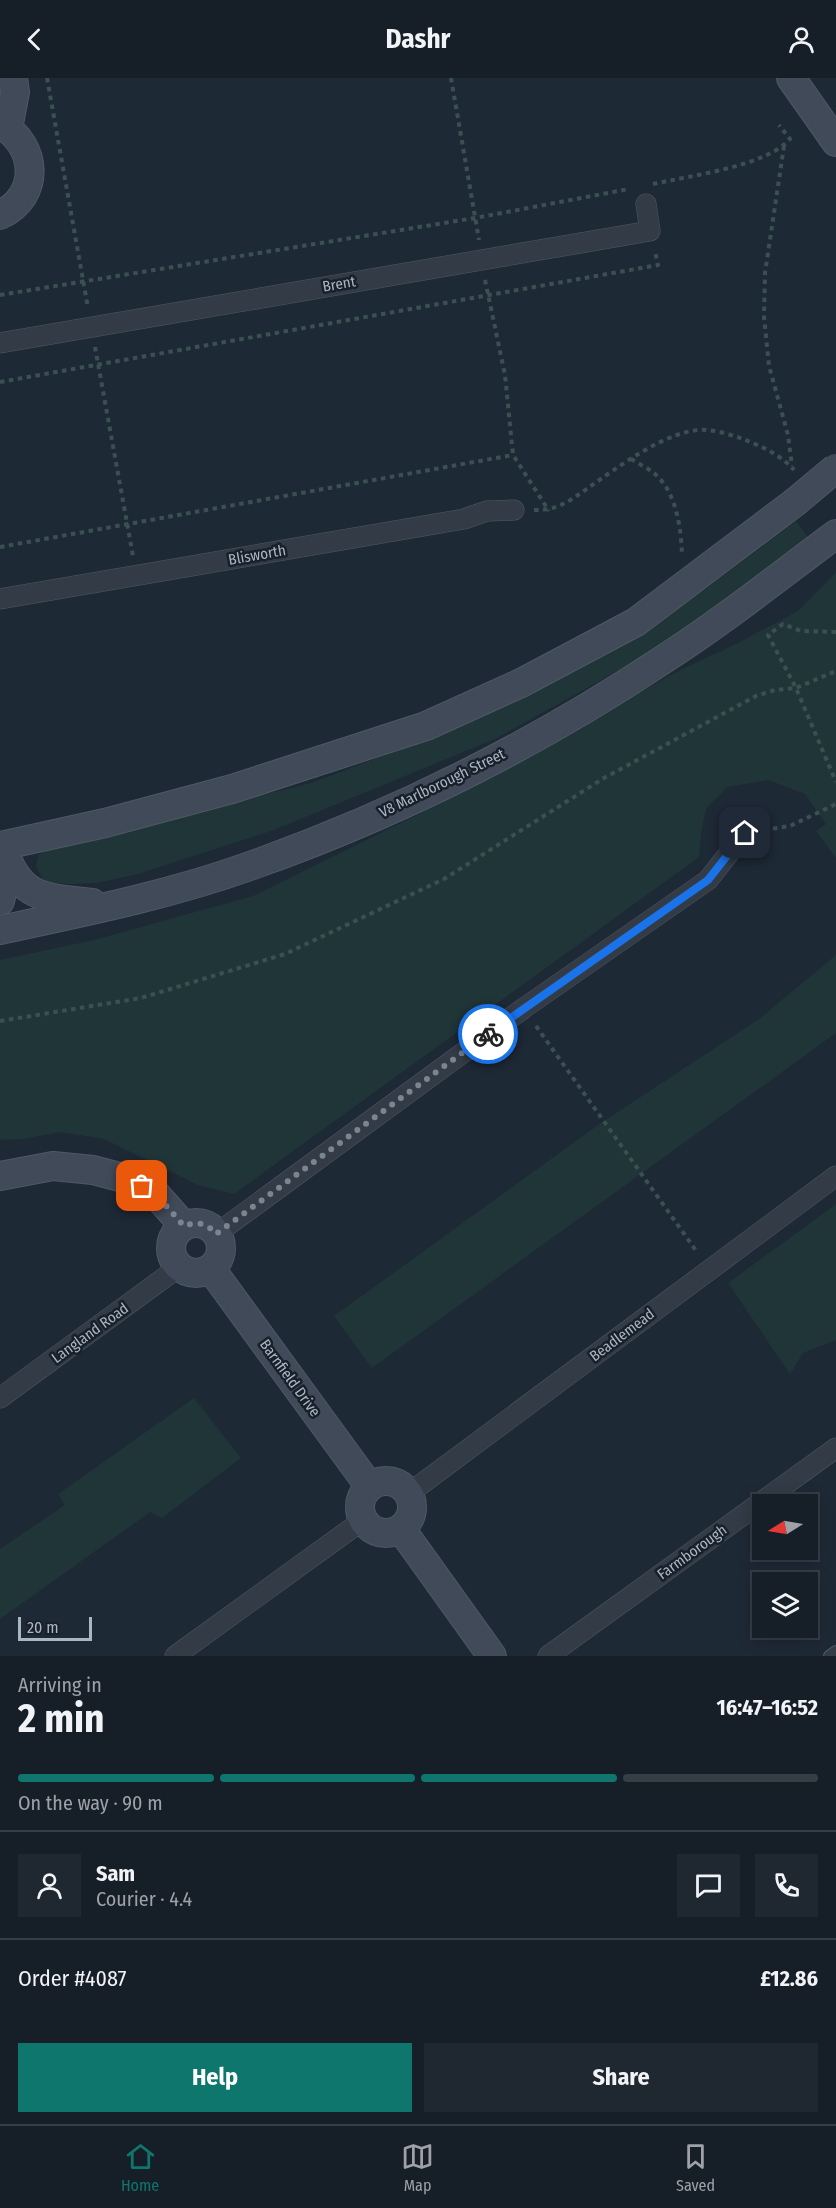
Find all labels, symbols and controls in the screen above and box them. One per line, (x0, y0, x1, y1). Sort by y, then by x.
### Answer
icon: back (18, 23, 51, 56)
text: Dashr (386, 23, 450, 55)
icon: person (785, 23, 818, 56)
street label: Brent (321, 272, 357, 296)
street label: Blisworth (227, 541, 287, 569)
street label: V8 Marlborough Street (376, 745, 508, 821)
pin (719, 807, 770, 858)
icon: home (728, 816, 761, 849)
courier (458, 1004, 518, 1064)
icon: bike (472, 1018, 505, 1051)
pin (116, 1160, 167, 1211)
icon: bag (125, 1169, 158, 1202)
street label: Langland Road (48, 1299, 132, 1367)
street label: Beadlemead (586, 1305, 658, 1365)
street label: Barnfield Drive (256, 1336, 324, 1420)
north arrow (752, 1494, 818, 1560)
map controls (752, 1494, 818, 1638)
street label: Farmborough (654, 1521, 730, 1583)
button: layers (752, 1572, 818, 1638)
scale bar (18, 1614, 92, 1642)
text: 20 m (27, 1618, 58, 1637)
text: Arriving in (18, 1673, 102, 1697)
text: 16:47–16:52 (716, 1694, 818, 1721)
text: 2 min (18, 1696, 104, 1742)
text: On the way · 90 m (18, 1791, 163, 1815)
button: person (18, 1854, 81, 1917)
button: chat (677, 1854, 740, 1917)
button: phone (755, 1854, 818, 1917)
text: Sam (96, 1860, 135, 1887)
text: Courier · 4.4 (96, 1887, 192, 1911)
text: Order #4087 (18, 1965, 127, 1992)
text: £12.86 (760, 1965, 818, 1992)
button: Help (18, 2043, 412, 2112)
button: Share (424, 2043, 818, 2112)
tab: Home (121, 2140, 159, 2195)
tab: Map (401, 2140, 434, 2195)
tab: Saved (676, 2140, 715, 2195)

